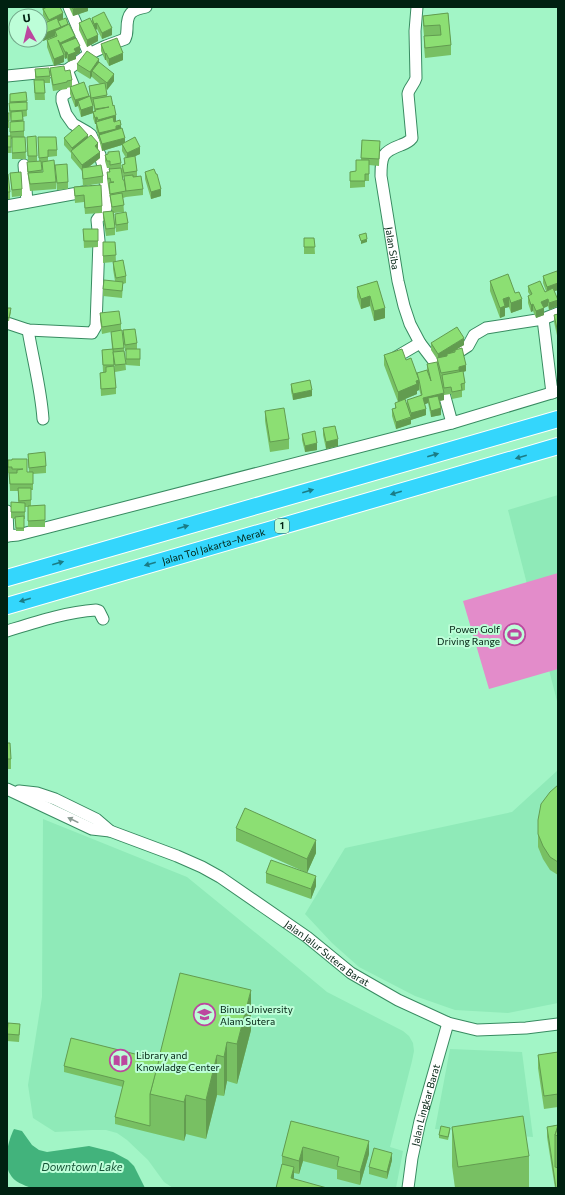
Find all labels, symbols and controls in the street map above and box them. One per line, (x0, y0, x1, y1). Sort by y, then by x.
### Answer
north arrow (8, 8, 48, 48)
text: U (22, 11, 31, 25)
street label: Jalan Siba (383, 226, 402, 271)
one-way arrow (427, 452, 439, 458)
one-way arrow (514, 454, 526, 460)
one-way arrow (302, 488, 314, 494)
one-way arrow (389, 490, 401, 496)
road number: 1 (275, 519, 289, 533)
one-way arrow (177, 524, 189, 530)
street label: Jalan Tol Jakarta–Merak (160, 525, 267, 567)
one-way arrow (52, 560, 64, 566)
one-way arrow (144, 561, 156, 567)
one-way arrow (19, 597, 31, 603)
sports icon: Power Golf Driving Range (502, 622, 528, 648)
place label: Power Golf Driving Range (437, 623, 500, 647)
one-way arrow (68, 817, 79, 823)
street label: Jalan Jalur Sutera Barat (283, 918, 372, 988)
school or university icon: Binus University Alam Sutera (192, 1002, 218, 1028)
place label: Binus University Alam Sutera (220, 1003, 293, 1027)
library icon: Library and Knowladge Center (107, 1048, 133, 1074)
place label: Library and Knowladge Center (136, 1049, 219, 1073)
street label: Jalan Lingkar Barat (409, 1062, 442, 1147)
water label: Downtown Lake (42, 1160, 123, 1173)

